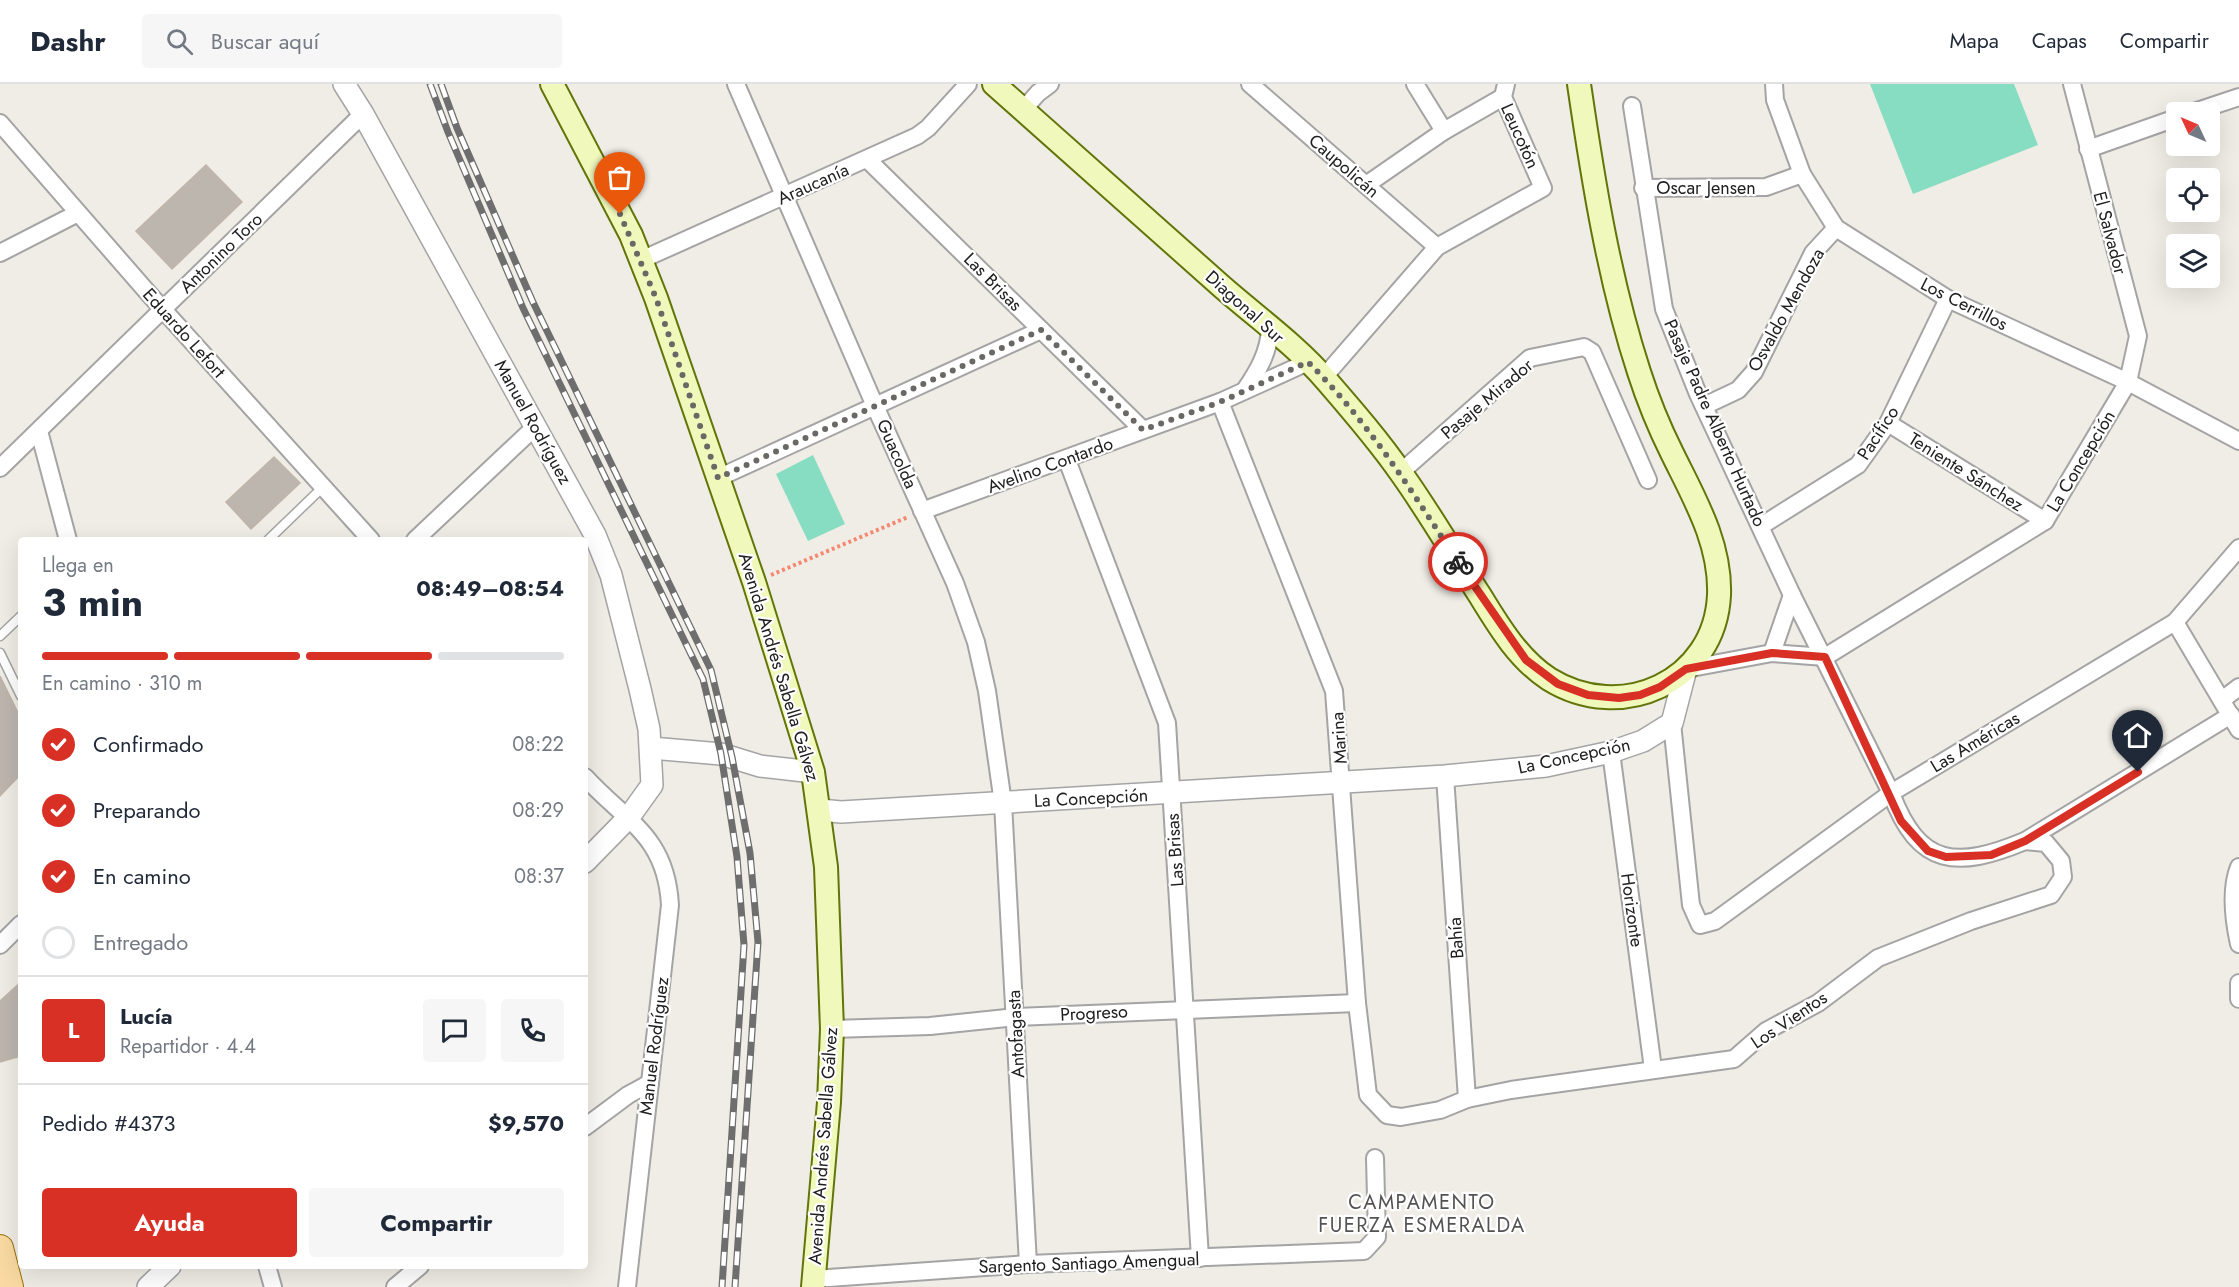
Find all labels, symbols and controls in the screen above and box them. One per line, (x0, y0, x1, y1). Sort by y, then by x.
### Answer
search box (142, 14, 562, 68)
text: Dashr (30, 21, 106, 62)
icon: search (163, 25, 196, 58)
text: Buscar aquí (211, 25, 319, 57)
text: Mapa (1950, 26, 1999, 56)
text: Capas (2032, 26, 2087, 56)
text: Compartir (2120, 26, 2209, 56)
street label: Leucotón (1494, 99, 1546, 173)
north arrow (2166, 102, 2220, 156)
map controls (2166, 102, 2220, 288)
street label: Caupolicán (1303, 128, 1385, 204)
pin (594, 152, 645, 214)
street label: Araucanía (773, 157, 853, 211)
icon: bag (603, 161, 636, 194)
button: locate (2166, 168, 2220, 222)
street label: Oscar Jensen (1656, 175, 1756, 201)
street label: El Salvador (2086, 189, 2134, 278)
street label: Antonino Toro (174, 207, 268, 299)
button: layers (2166, 234, 2220, 288)
street label: Osvaldo Mendoza (1741, 243, 1831, 377)
street label: Las Brisas (958, 247, 1028, 317)
street label: Diagonal Sur (1200, 264, 1291, 350)
street label: Los Cerrillos (1916, 271, 2012, 337)
street label: Eduardo Lefort (137, 282, 232, 384)
street label: Pasaje Padre Alberto Hurtado (1657, 315, 1773, 531)
street label: Pasaje Mirador (1435, 352, 1539, 445)
street label: Manuel Rodríguez (488, 355, 578, 490)
street label: Pacífico (1851, 401, 1905, 465)
street label: La Concepción (2040, 405, 2122, 517)
street label: Guacolda (870, 415, 924, 493)
street label: Teniente Sánchez (1904, 426, 2029, 518)
street label: Avelino Contardo (983, 430, 1117, 500)
courier (1428, 532, 1488, 592)
icon: bike (1442, 546, 1475, 579)
street label: Avenida Andrés Sabella Gálvez (732, 549, 826, 785)
text: Llega en (42, 551, 114, 580)
text: 08:49–08:54 (416, 572, 564, 604)
text: 3 min (42, 574, 143, 631)
text: En camino · 310 m (42, 669, 202, 698)
street label: Las Américas (1925, 705, 2025, 779)
pin (2112, 710, 2163, 772)
street label: Marina (1324, 711, 1354, 765)
icon: home (2121, 719, 2154, 752)
icon: check (42, 728, 75, 761)
text: Confirmado (93, 728, 203, 760)
text: 08:22 (512, 730, 564, 759)
street label: La Concepción (1515, 731, 1633, 781)
street label: La Concepción (1033, 782, 1149, 814)
icon: check (42, 794, 75, 827)
text: Preparando (93, 794, 201, 826)
text: 08:29 (512, 796, 564, 825)
street label: Las Brisas (1159, 812, 1191, 888)
icon: check (42, 860, 75, 893)
text: En camino (93, 860, 191, 892)
text: 08:37 (514, 862, 564, 891)
street label: Horizonte (1614, 871, 1650, 949)
street label: Bahía (1442, 916, 1470, 960)
text: Entregado (93, 926, 188, 958)
street label: Manuel Rodríguez (633, 975, 675, 1117)
street label: Los Vientos (1746, 985, 1832, 1055)
street label: Antofagasta (1001, 989, 1031, 1079)
street label: Progreso (1059, 998, 1129, 1028)
button: chat (423, 999, 486, 1062)
button: phone (501, 999, 564, 1062)
text: Lucía (120, 1000, 173, 1032)
text: L (68, 1014, 79, 1046)
street label: Avenida Andrés Sabella Gálvez (802, 1026, 844, 1266)
text: Repartidor · 4.4 (120, 1032, 256, 1061)
text: Pedido #4373 (42, 1107, 176, 1139)
text: $9,570 (488, 1107, 564, 1139)
button: Ayuda (42, 1188, 297, 1257)
button: Compartir (309, 1188, 564, 1257)
district label: CAMPAMENTO FUERZA ESMERALDA (1318, 1188, 1526, 1240)
street label: Sargento Santiago Amengual (978, 1246, 1200, 1280)

